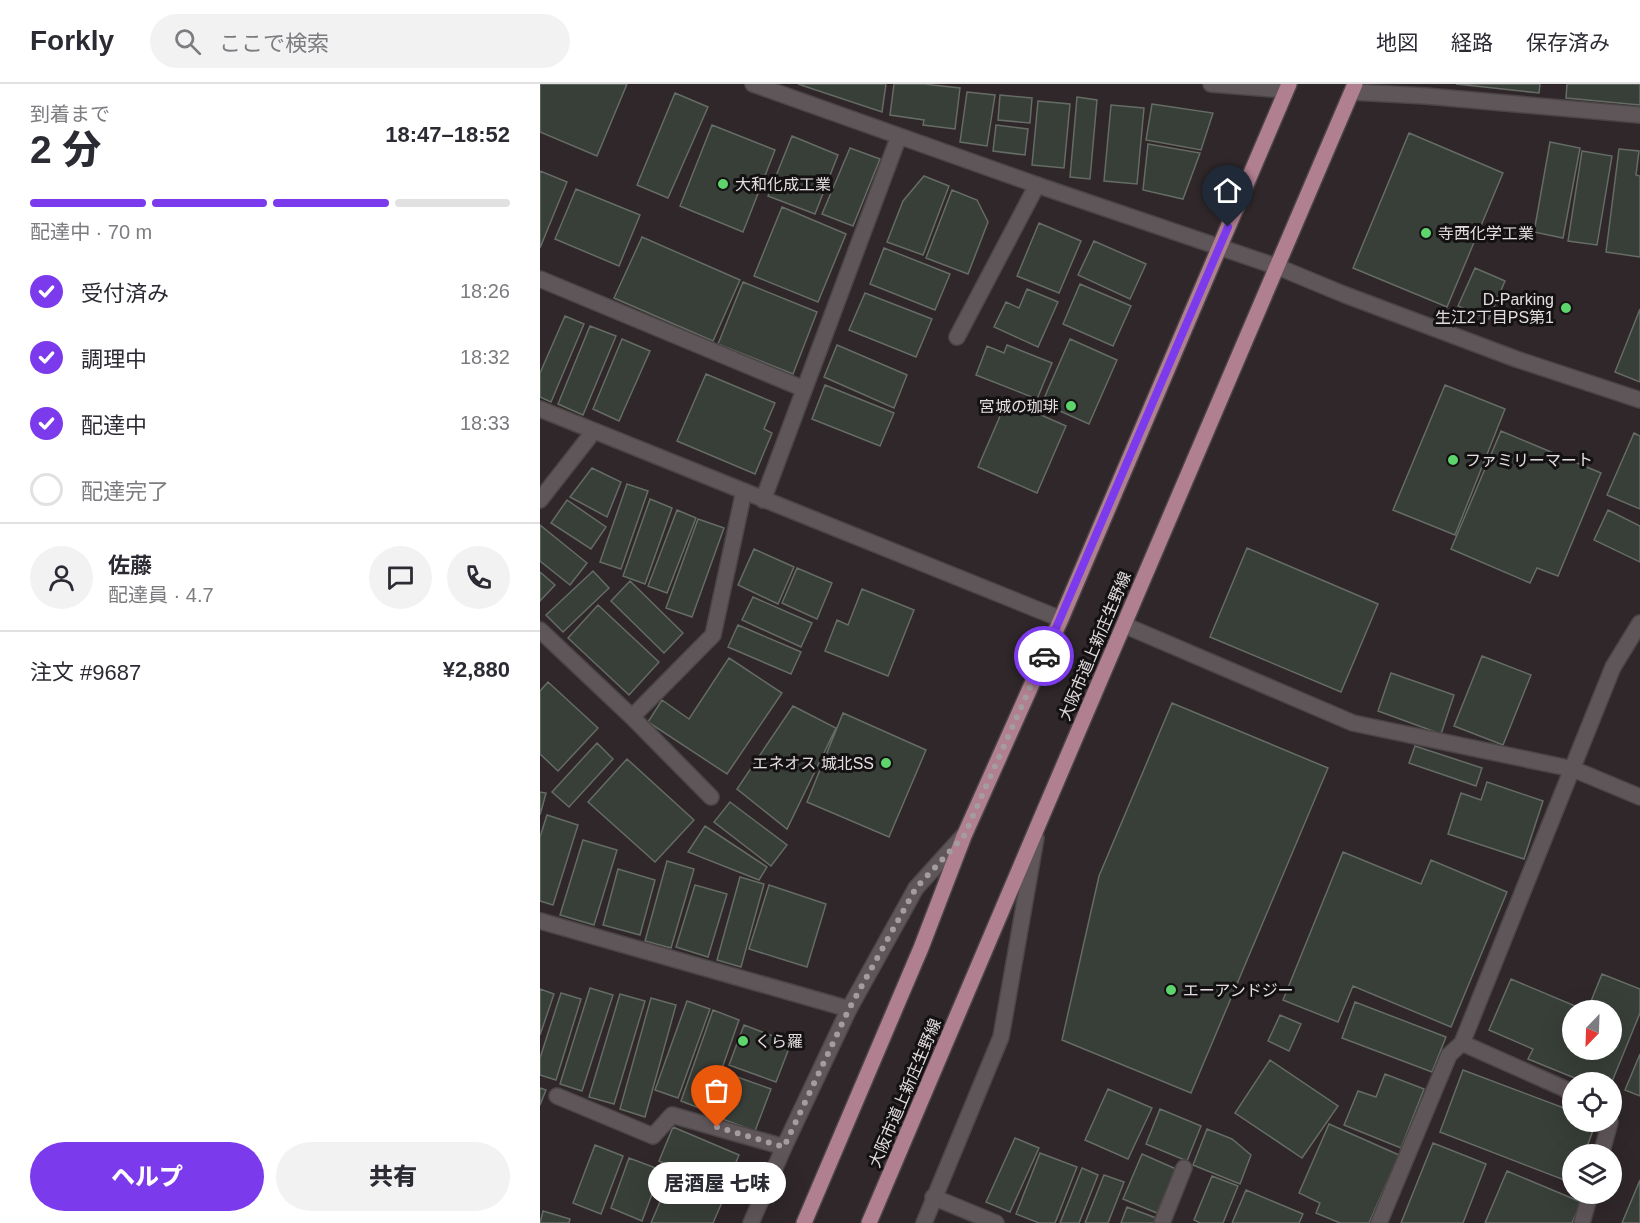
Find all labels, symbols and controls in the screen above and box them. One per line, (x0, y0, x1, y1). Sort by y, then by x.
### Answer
search box (150, 14, 570, 68)
text: Forkly (30, 25, 114, 56)
icon: search (171, 25, 204, 58)
text: ここで検索 (219, 31, 329, 56)
text: 地図 (1376, 31, 1418, 54)
text: 経路 (1451, 31, 1493, 54)
text: 保存済み (1526, 31, 1610, 54)
text: 到着まで (30, 103, 110, 125)
text: 18:47–18:52 (385, 122, 510, 147)
text: 2 分 (30, 128, 102, 171)
pin (1202, 165, 1253, 227)
icon: home (1211, 174, 1244, 207)
place label: 大和化成工業 (735, 176, 831, 193)
marker: 大和化成工業 (716, 177, 730, 191)
text: 配達中 · 70 m (30, 221, 152, 243)
place label: 寺西化学工業 (1438, 225, 1534, 242)
marker: 寺西化学工業 (1419, 226, 1433, 240)
icon: check (30, 275, 63, 308)
text: 18:26 (460, 280, 510, 302)
text: 受付済み (81, 281, 169, 306)
place label: D-Parking 生江2丁目PS第1 (1435, 291, 1554, 326)
marker: D-Parking 生江2丁目PS第1 (1559, 301, 1573, 315)
icon: check (30, 341, 63, 374)
text: 18:32 (460, 346, 510, 368)
text: 調理中 (81, 347, 147, 372)
place label: 宮城の珈琲 (979, 398, 1059, 415)
marker: 宮城の珈琲 (1064, 399, 1078, 413)
icon: check (30, 407, 63, 440)
text: 18:33 (460, 412, 510, 434)
text: 配達中 (81, 413, 147, 438)
place label: ファミリーマート (1465, 452, 1593, 469)
marker: ファミリーマート (1446, 453, 1460, 467)
text: 配達完了 (81, 479, 169, 504)
button: person (30, 546, 93, 609)
button: chat (369, 546, 432, 609)
button: phone (447, 546, 510, 609)
text: 佐藤 (108, 553, 152, 578)
street label: 大阪市道上新庄生野線 (1056, 569, 1134, 723)
text: 配達員 · 4.7 (108, 584, 214, 606)
courier (1014, 626, 1074, 686)
icon: car (1028, 640, 1061, 673)
text: ¥2,880 (443, 657, 510, 682)
text: 注文 #9687 (30, 660, 141, 685)
place label: エネオス 城北SS (752, 755, 874, 772)
marker: エネオス 城北SS (879, 756, 893, 770)
place label: エーアンドジー (1183, 982, 1294, 999)
marker: エーアンドジー (1164, 983, 1178, 997)
north arrow (1562, 1000, 1622, 1060)
map controls (1562, 1000, 1622, 1204)
street label: 大阪市道上新庄生野線 (866, 1016, 944, 1170)
place label: くら羅 (755, 1033, 803, 1050)
marker: くら羅 (736, 1034, 750, 1048)
pin (691, 1065, 742, 1127)
button: locate (1562, 1072, 1622, 1132)
icon: bag (700, 1074, 733, 1107)
button: ヘルプ (30, 1142, 264, 1211)
button: 共有 (276, 1142, 510, 1211)
button: layers (1562, 1144, 1622, 1204)
callout: 居酒屋 七味 (648, 1163, 786, 1205)
text: 居酒屋 七味 (664, 1172, 770, 1194)

